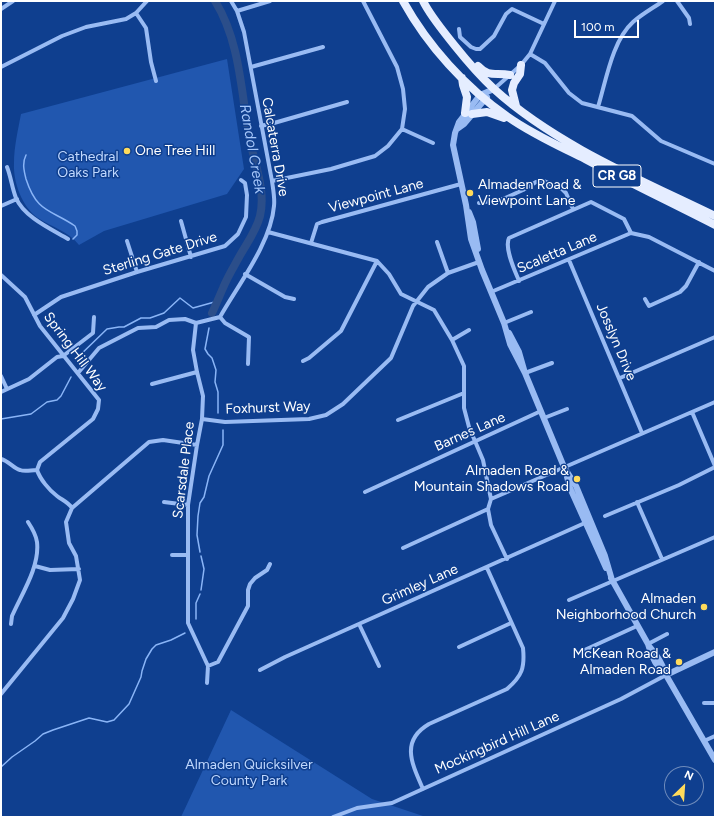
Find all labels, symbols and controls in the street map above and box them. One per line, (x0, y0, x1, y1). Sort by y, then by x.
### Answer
scale bar (576, 12, 641, 38)
text: 100 m (581, 20, 615, 34)
street label: Calcaterra Drive (258, 96, 292, 198)
water label: Randol Creek (235, 103, 269, 195)
place label: One Tree Hill (135, 143, 215, 159)
marker: One Tree Hill (122, 146, 132, 156)
park label: Cathedral Oaks Park (57, 149, 119, 182)
road number: CR G8 (593, 165, 641, 187)
street label: Viewpoint Lane (327, 175, 425, 217)
place label: Almaden Road & Viewpoint Lane (478, 177, 581, 210)
marker: Almaden Road & Viewpoint Lane (465, 188, 475, 198)
street label: Sterling Gate Drive (101, 229, 219, 279)
street label: Scaletta Lane (515, 229, 599, 277)
street label: Josslyn Drive (592, 301, 640, 383)
street label: Spring Hill Way (40, 309, 110, 395)
street label: Foxhurst Way (225, 398, 311, 418)
street label: Barnes Lane (432, 409, 508, 455)
street label: Scarsdale Place (170, 421, 198, 519)
place label: Almaden Road & Mountain Shadows Road (414, 463, 569, 496)
marker: Almaden Road & Mountain Shadows Road (572, 474, 582, 484)
street label: Grimley Lane (379, 561, 461, 609)
place label: Almaden Neighborhood Church (556, 591, 696, 624)
marker: Almaden Neighborhood Church (699, 602, 709, 612)
place label: McKean Road & Almaden Road (572, 646, 671, 678)
marker: McKean Road & Almaden Road (674, 657, 684, 667)
street label: Mockingbird Hill Lane (432, 708, 562, 778)
park label: Almaden Quicksilver County Park (185, 757, 313, 790)
north arrow (664, 766, 704, 806)
text: N (682, 768, 695, 783)

